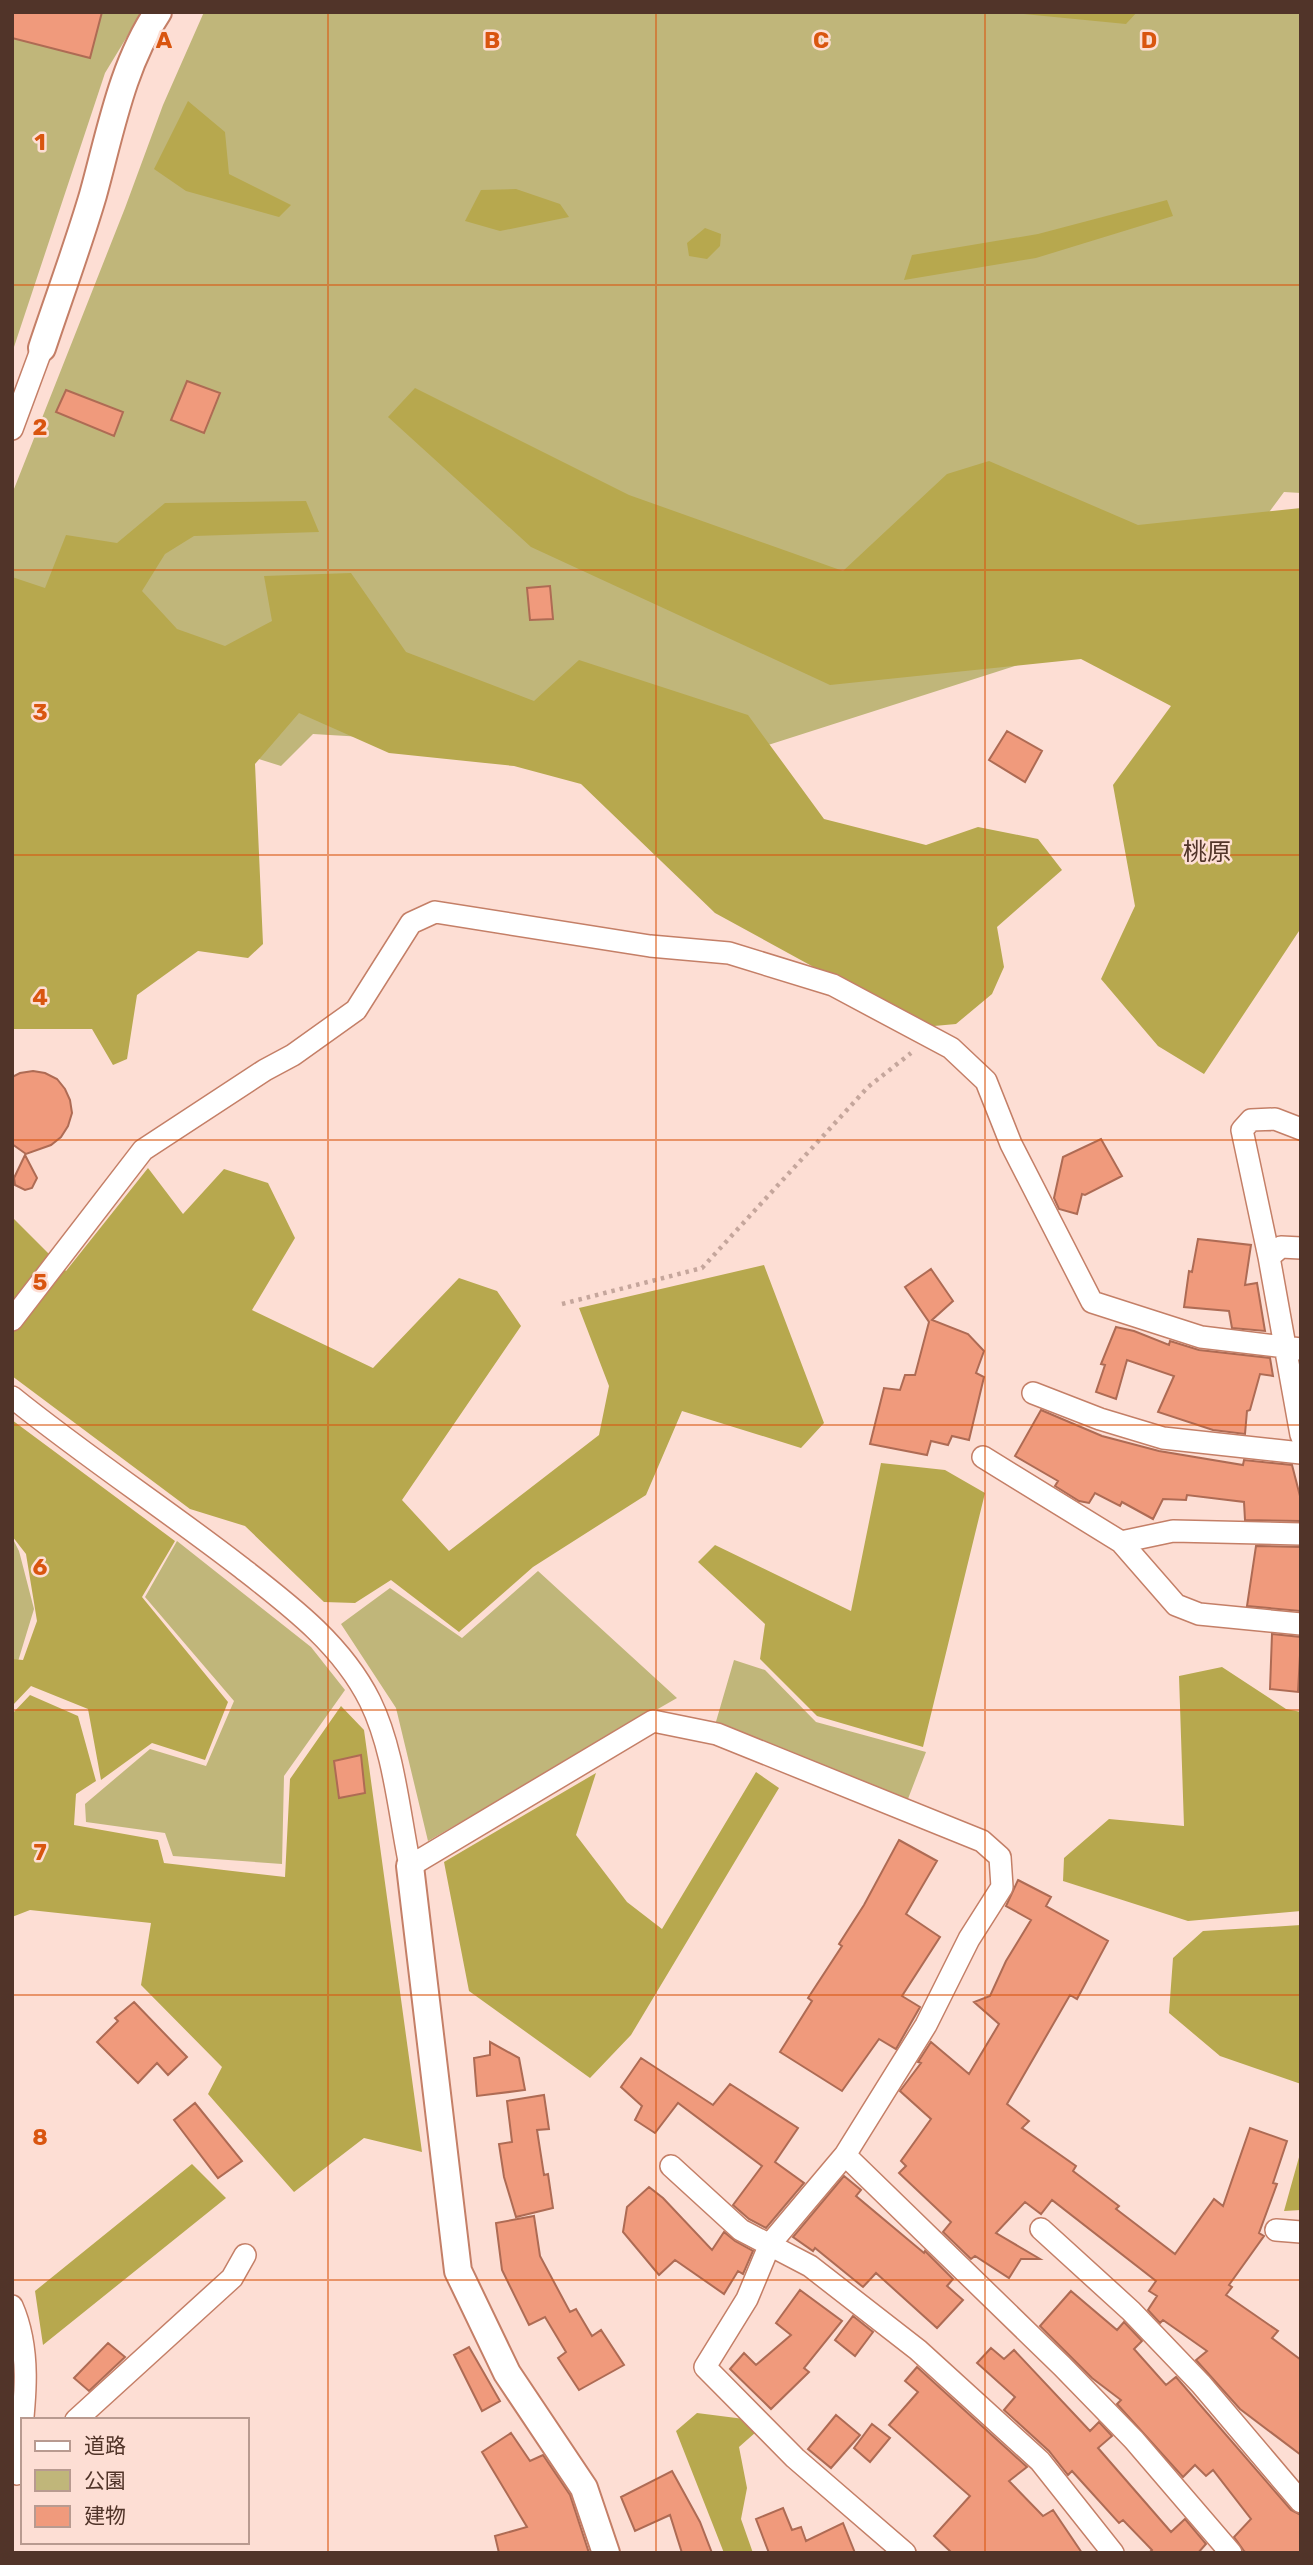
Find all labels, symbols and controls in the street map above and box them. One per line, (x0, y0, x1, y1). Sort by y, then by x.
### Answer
text: A (156, 26, 173, 54)
text: B (484, 26, 500, 54)
text: C (813, 26, 829, 54)
text: D (1141, 26, 1157, 54)
text: 1 (34, 128, 46, 156)
text: 2 (33, 413, 47, 441)
text: 3 (32, 698, 48, 726)
district label: 桃原 (1183, 838, 1231, 866)
text: 4 (32, 983, 48, 1011)
text: 5 (33, 1268, 48, 1296)
text: 6 (33, 1553, 48, 1581)
text: 7 (33, 1838, 47, 1866)
text: 8 (32, 2123, 48, 2151)
legend (21, 2418, 248, 2544)
text: 道路 (84, 2433, 126, 2458)
text: 公園 (84, 2468, 126, 2493)
text: 建物 (84, 2503, 126, 2528)

